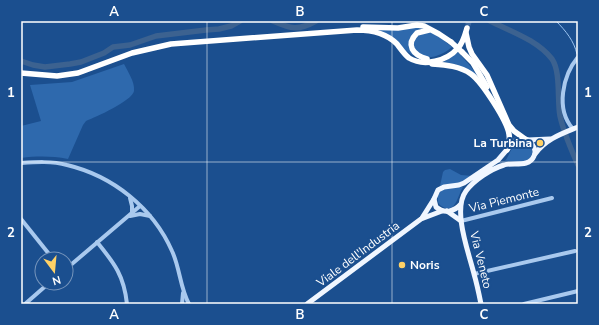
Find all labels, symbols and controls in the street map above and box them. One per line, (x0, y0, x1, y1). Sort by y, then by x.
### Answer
text: A (109, 3, 119, 21)
text: B (296, 3, 305, 21)
text: C (480, 3, 489, 21)
text: 1 (7, 84, 15, 102)
text: 1 (584, 84, 592, 102)
place label: La Turbina (473, 135, 532, 151)
marker: La Turbina (535, 138, 545, 148)
street label: Via Piemonte (466, 184, 541, 217)
street label: Viale dell'Industria (312, 218, 403, 291)
text: 2 (7, 224, 15, 242)
text: 2 (584, 224, 592, 242)
street label: Via Veneto (466, 229, 496, 291)
north arrow (34, 251, 74, 291)
place label: Noris (410, 257, 440, 273)
marker: Noris (397, 260, 407, 270)
text: N (51, 272, 63, 288)
text: A (109, 306, 119, 324)
text: B (296, 306, 305, 324)
text: C (480, 306, 489, 324)

